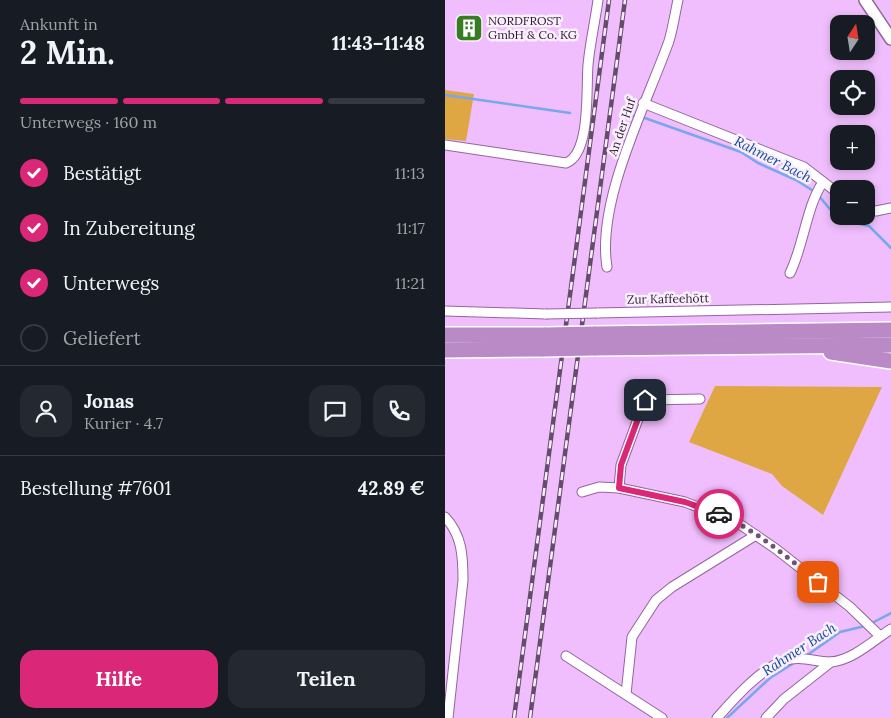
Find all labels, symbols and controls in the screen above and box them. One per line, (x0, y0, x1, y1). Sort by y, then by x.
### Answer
building icon: NORDFROST GmbH & Co. KG (454, 13, 484, 43)
place label: NORDFROST GmbH & Co. KG (488, 13, 577, 42)
text: Ankunft in (20, 14, 98, 34)
north arrow (830, 15, 875, 60)
map controls (830, 15, 875, 225)
text: 11:43–11:48 (332, 31, 425, 55)
text: 2 Min. (20, 32, 115, 73)
button: locate (830, 70, 875, 115)
street label: An der Huf (604, 95, 639, 159)
text: Unterwegs · 160 m (20, 112, 157, 132)
button: + (830, 125, 875, 170)
water label: Rahmer Bach (731, 132, 815, 186)
icon: check (20, 159, 48, 187)
text: Bestätigt (63, 161, 142, 185)
text: 11:13 (395, 163, 425, 183)
button: − (830, 180, 875, 225)
icon: check (20, 214, 48, 242)
text: In Zubereitung (63, 216, 195, 240)
text: 11:17 (396, 218, 425, 238)
icon: check (20, 269, 48, 297)
text: Unterwegs (63, 271, 159, 295)
text: 11:21 (395, 273, 425, 293)
street label: Zur Kaffeehött (627, 290, 709, 307)
text: Geliefert (63, 326, 141, 350)
pin (624, 379, 666, 421)
button: person (20, 385, 72, 437)
button: chat (309, 385, 361, 437)
button: phone (373, 385, 425, 437)
icon: home (631, 386, 659, 414)
text: Jonas (84, 389, 134, 413)
text: Kurier · 4.7 (84, 413, 163, 433)
text: Bestellung #7601 (20, 476, 172, 500)
text: 42.89 € (358, 476, 425, 500)
courier (694, 489, 744, 539)
icon: car (705, 500, 733, 528)
pin (797, 561, 839, 603)
icon: bag (804, 568, 832, 596)
water label: Rahmer Bach (759, 618, 839, 680)
button: Hilfe (20, 650, 218, 708)
button: Teilen (228, 650, 425, 708)

